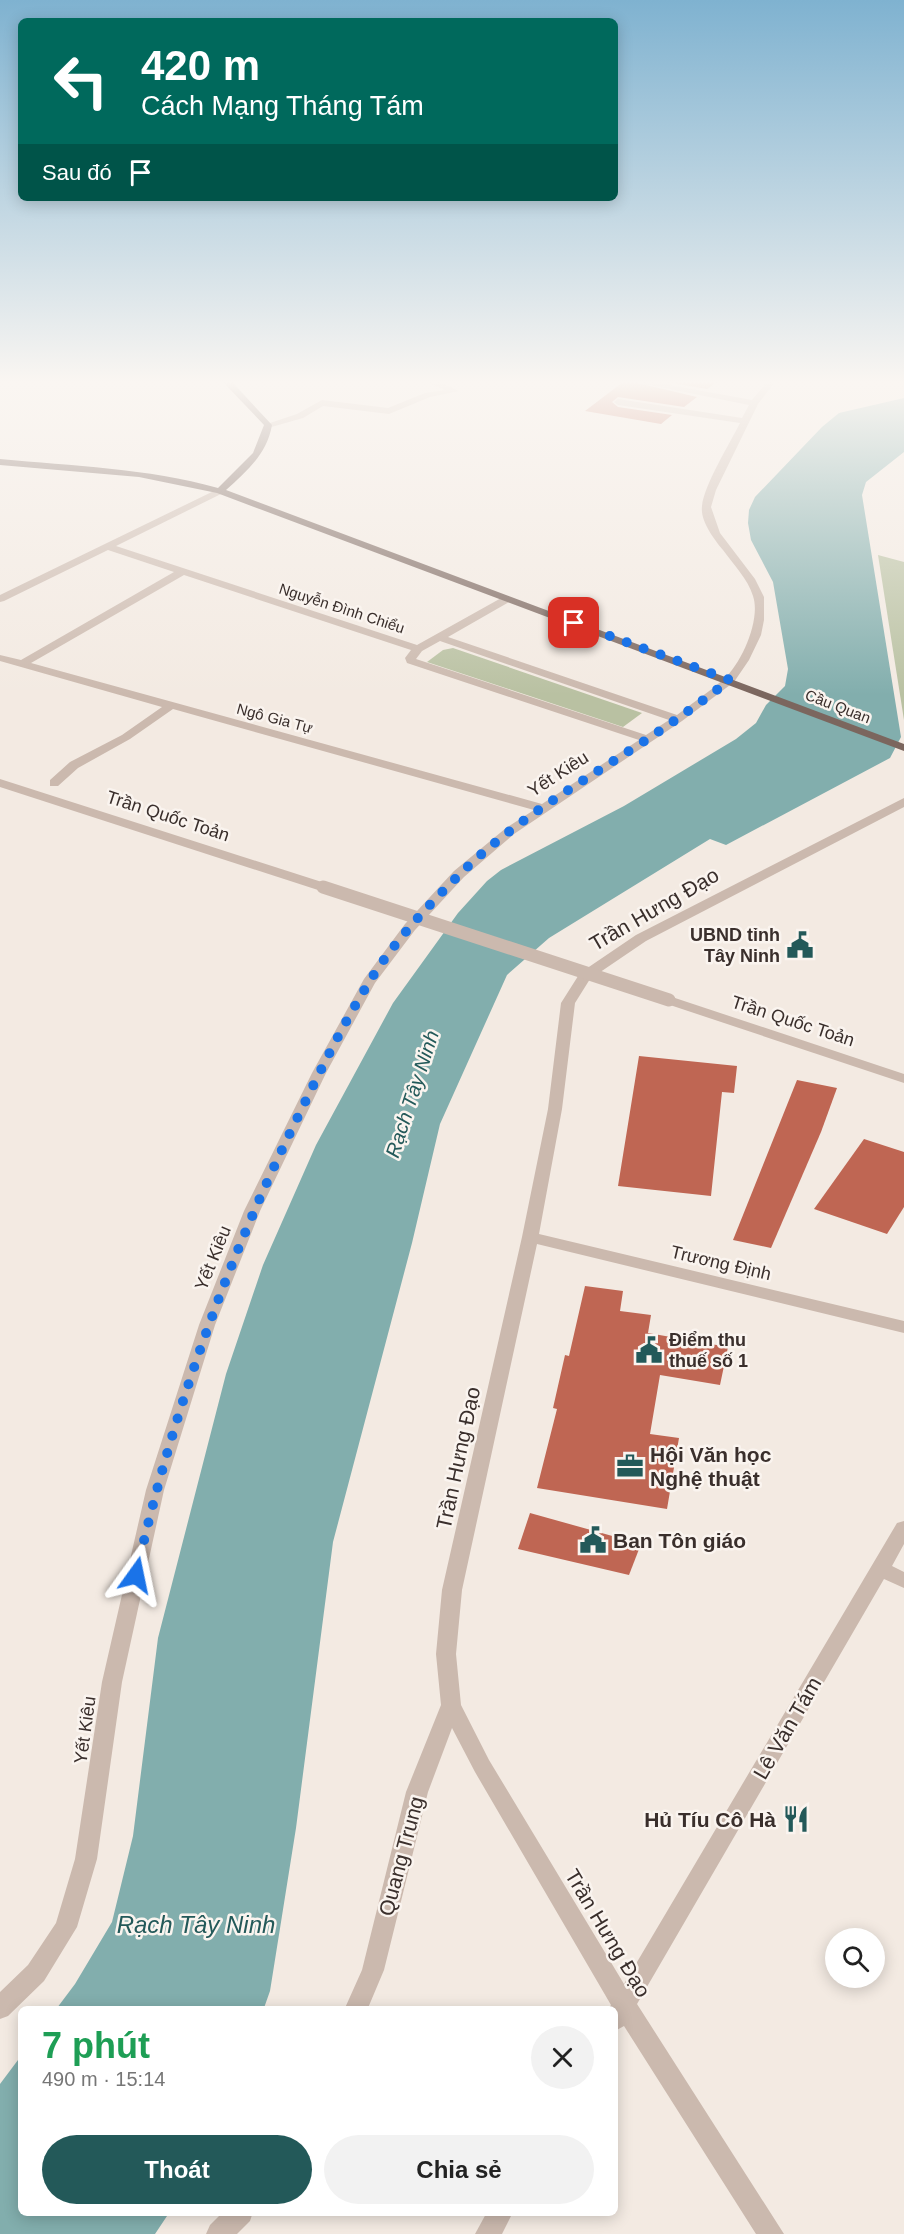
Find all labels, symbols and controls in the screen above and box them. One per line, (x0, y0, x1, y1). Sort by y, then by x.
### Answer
icon: left (42, 42, 120, 120)
text: 420 m (141, 42, 260, 89)
text: Cách Mạng Tháng Tám (141, 91, 424, 121)
icon: arrive (124, 156, 157, 189)
text: Sau đó (42, 160, 112, 185)
street label: Nguyễn Đình Chiểu (277, 580, 407, 636)
pin (548, 597, 599, 648)
icon: arrive (557, 606, 590, 639)
street label: Cầu Quan (803, 686, 873, 726)
street label: Ngô Gia Tự (235, 700, 315, 736)
street label: Yết Kiêu (524, 747, 592, 801)
street label: Trần Quốc Toản (104, 787, 232, 845)
street label: Trần Hưng Đạo (585, 863, 723, 955)
place label: UBND tỉnh Tây Ninh (690, 925, 780, 966)
public building icon: UBND tỉnh Tây Ninh (785, 930, 815, 960)
street label: Trần Quốc Toản (729, 992, 857, 1050)
water label: Rạch Tây Ninh (381, 1028, 443, 1160)
street label: Yết Kiêu (191, 1223, 235, 1293)
street label: Trương Định (669, 1242, 773, 1284)
place label: Điểm thu thuế số 1 (669, 1330, 748, 1371)
public building icon: Điểm thu thuế số 1 (634, 1335, 664, 1365)
street label: Trần Hưng Đạo (432, 1385, 484, 1531)
place label: Hội Văn học Nghệ thuật (650, 1443, 772, 1490)
office icon: Hội Văn học Nghệ thuật (615, 1451, 645, 1481)
public building icon: Ban Tôn giáo (578, 1525, 608, 1555)
place label: Ban Tôn giáo (613, 1529, 746, 1552)
position arrow (104, 1543, 168, 1607)
street label: Lê Văn Tám (749, 1673, 825, 1783)
street label: Yết Kiêu (70, 1695, 100, 1765)
street label: Quang Trung (374, 1794, 428, 1918)
restaurant icon: Hủ Tíu Cô Hà (781, 1804, 811, 1834)
place label: Hủ Tíu Cô Hà (644, 1808, 776, 1831)
street label: Trần Hưng Đạo (561, 1865, 655, 2001)
water label: Rạch Tây Ninh (117, 1911, 275, 1938)
map controls (825, 1928, 885, 1988)
button: search (825, 1928, 885, 1988)
text: 7 phút (42, 2025, 150, 2066)
button: close (531, 2026, 594, 2089)
text: 490 m · 15:14 (42, 2068, 165, 2090)
button: Thoát (42, 2135, 312, 2204)
button: Chia sẻ (324, 2135, 594, 2204)

